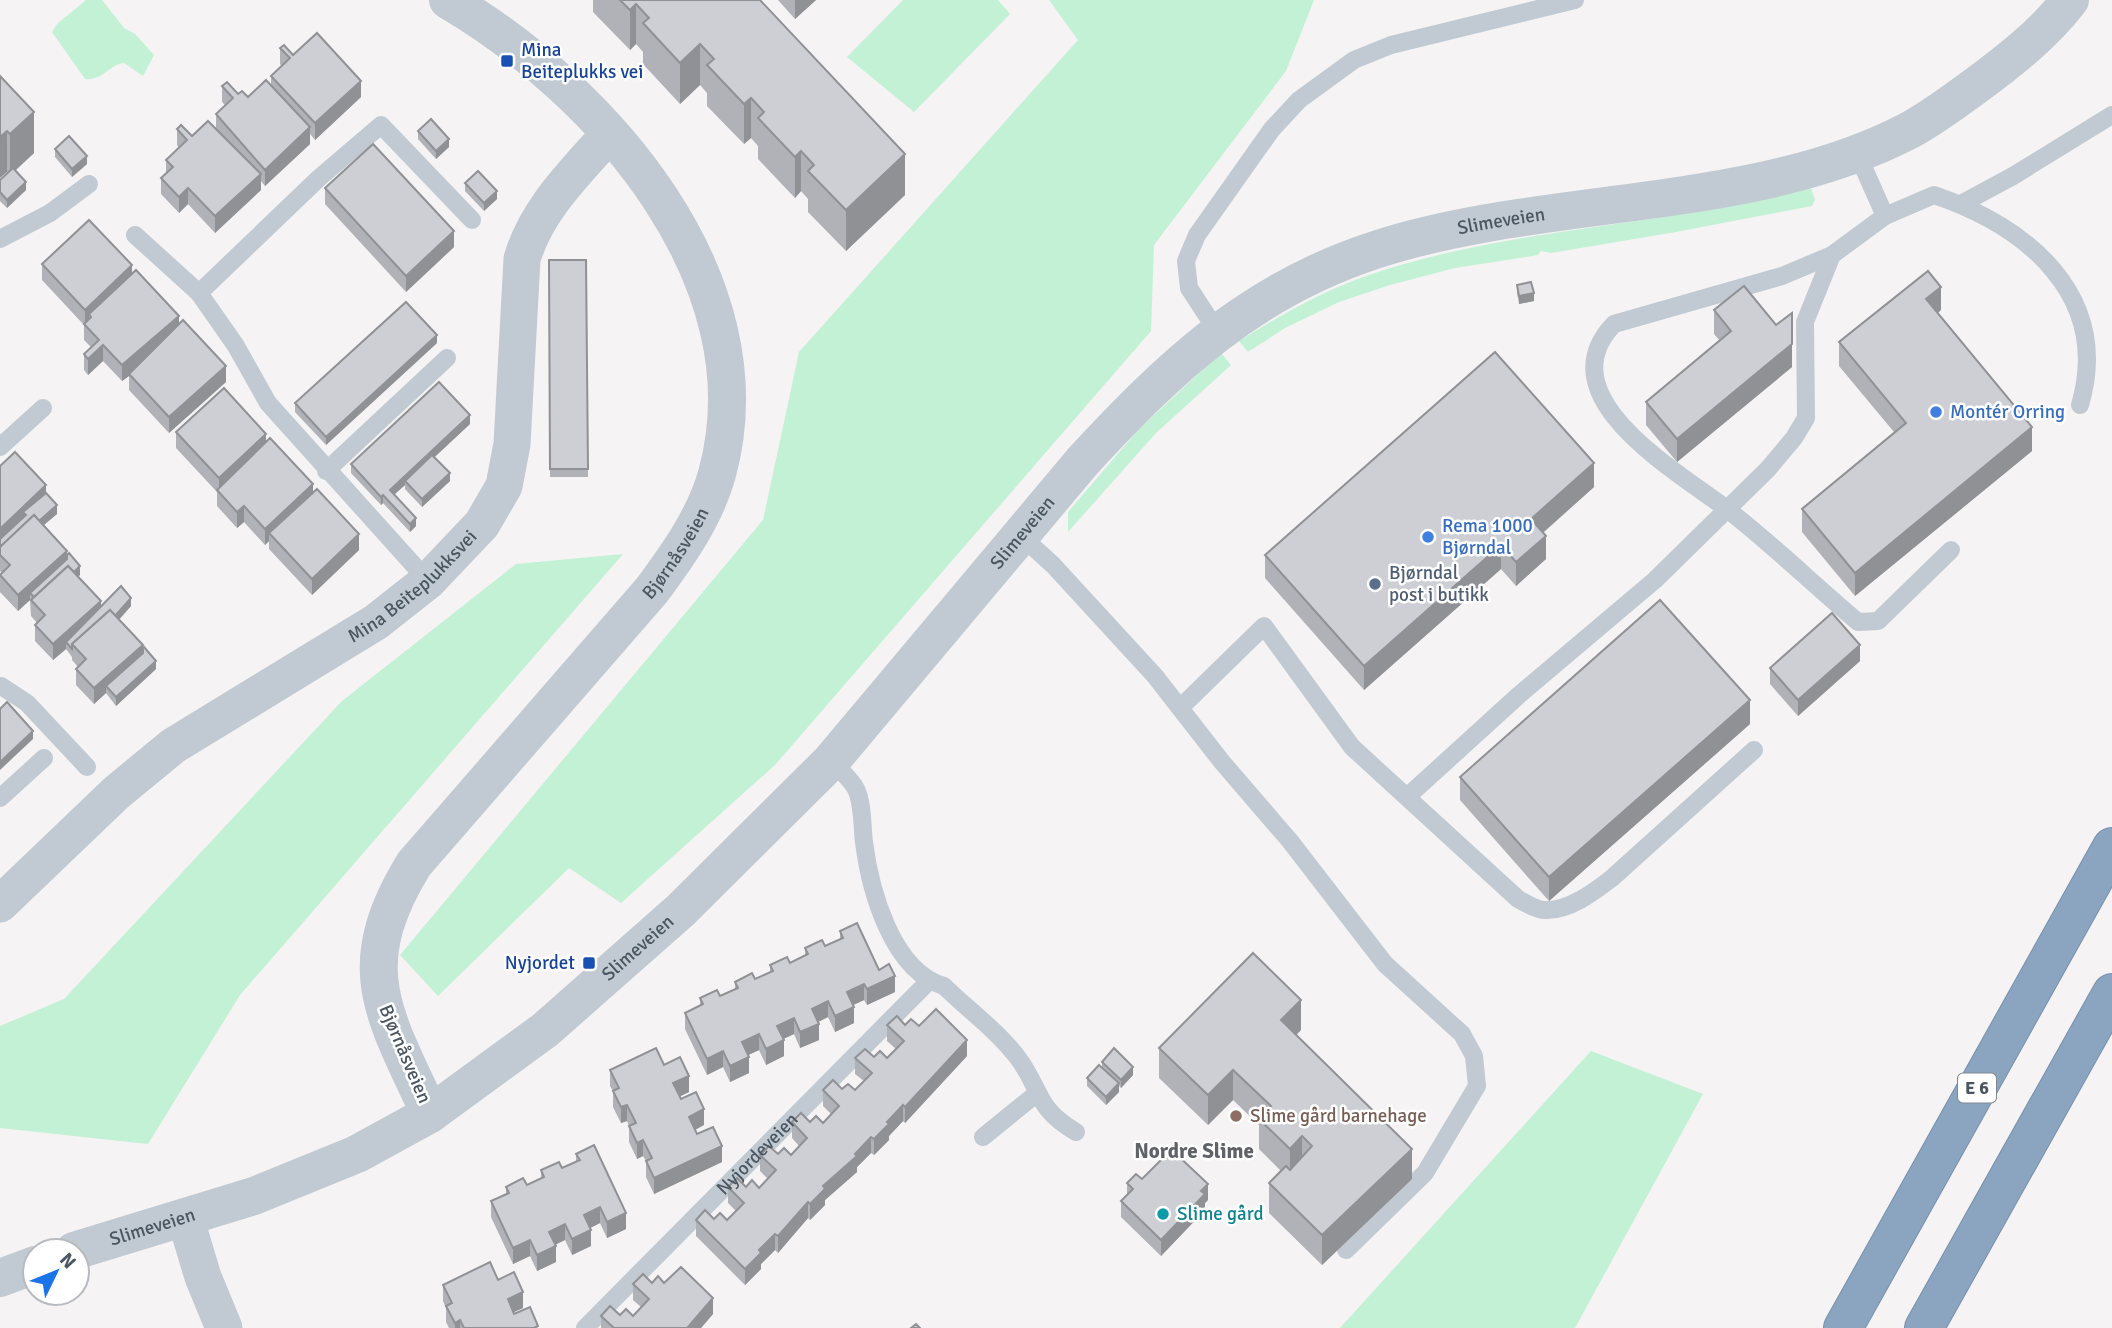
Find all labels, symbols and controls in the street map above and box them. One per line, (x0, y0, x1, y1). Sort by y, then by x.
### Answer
place label: Mina Beiteplukks vei (521, 38, 643, 84)
marker: Mina Beiteplukks vei (499, 53, 515, 69)
street label: Slimeveien (1455, 202, 1547, 240)
place label: Montér Orring (1950, 400, 2065, 424)
marker: Montér Orring (1928, 404, 1944, 420)
street label: Slimeveien (985, 491, 1060, 574)
street label: Bjørnåsveien (637, 504, 715, 604)
place label: Rema 1000 Bjørndal (1442, 514, 1533, 560)
street label: Mina Beiteplukksvei (343, 525, 482, 648)
marker: Rema 1000 Bjørndal (1420, 529, 1436, 545)
place label: Bjørndal post i butikk (1389, 561, 1489, 607)
marker: Bjørndal post i butikk (1367, 576, 1383, 592)
street label: Slimeveien (597, 910, 679, 986)
place label: Nyjordet (505, 951, 575, 975)
marker: Nyjordet (581, 955, 597, 971)
street label: Bjørnåsveien (373, 1001, 437, 1107)
road number: E 6 (1958, 1073, 1996, 1102)
place label: Slime gård barnehage (1250, 1104, 1427, 1128)
street label: Nyjordeveien (712, 1108, 803, 1200)
marker: Slime gård barnehage (1228, 1108, 1244, 1124)
district label: Nordre Slime (1134, 1138, 1254, 1164)
place label: Slime gård (1177, 1202, 1264, 1226)
street label: Slimeveien (107, 1203, 198, 1251)
marker: Slime gård (1155, 1206, 1171, 1222)
north arrow (21, 1237, 91, 1307)
text: N (54, 1248, 81, 1274)

